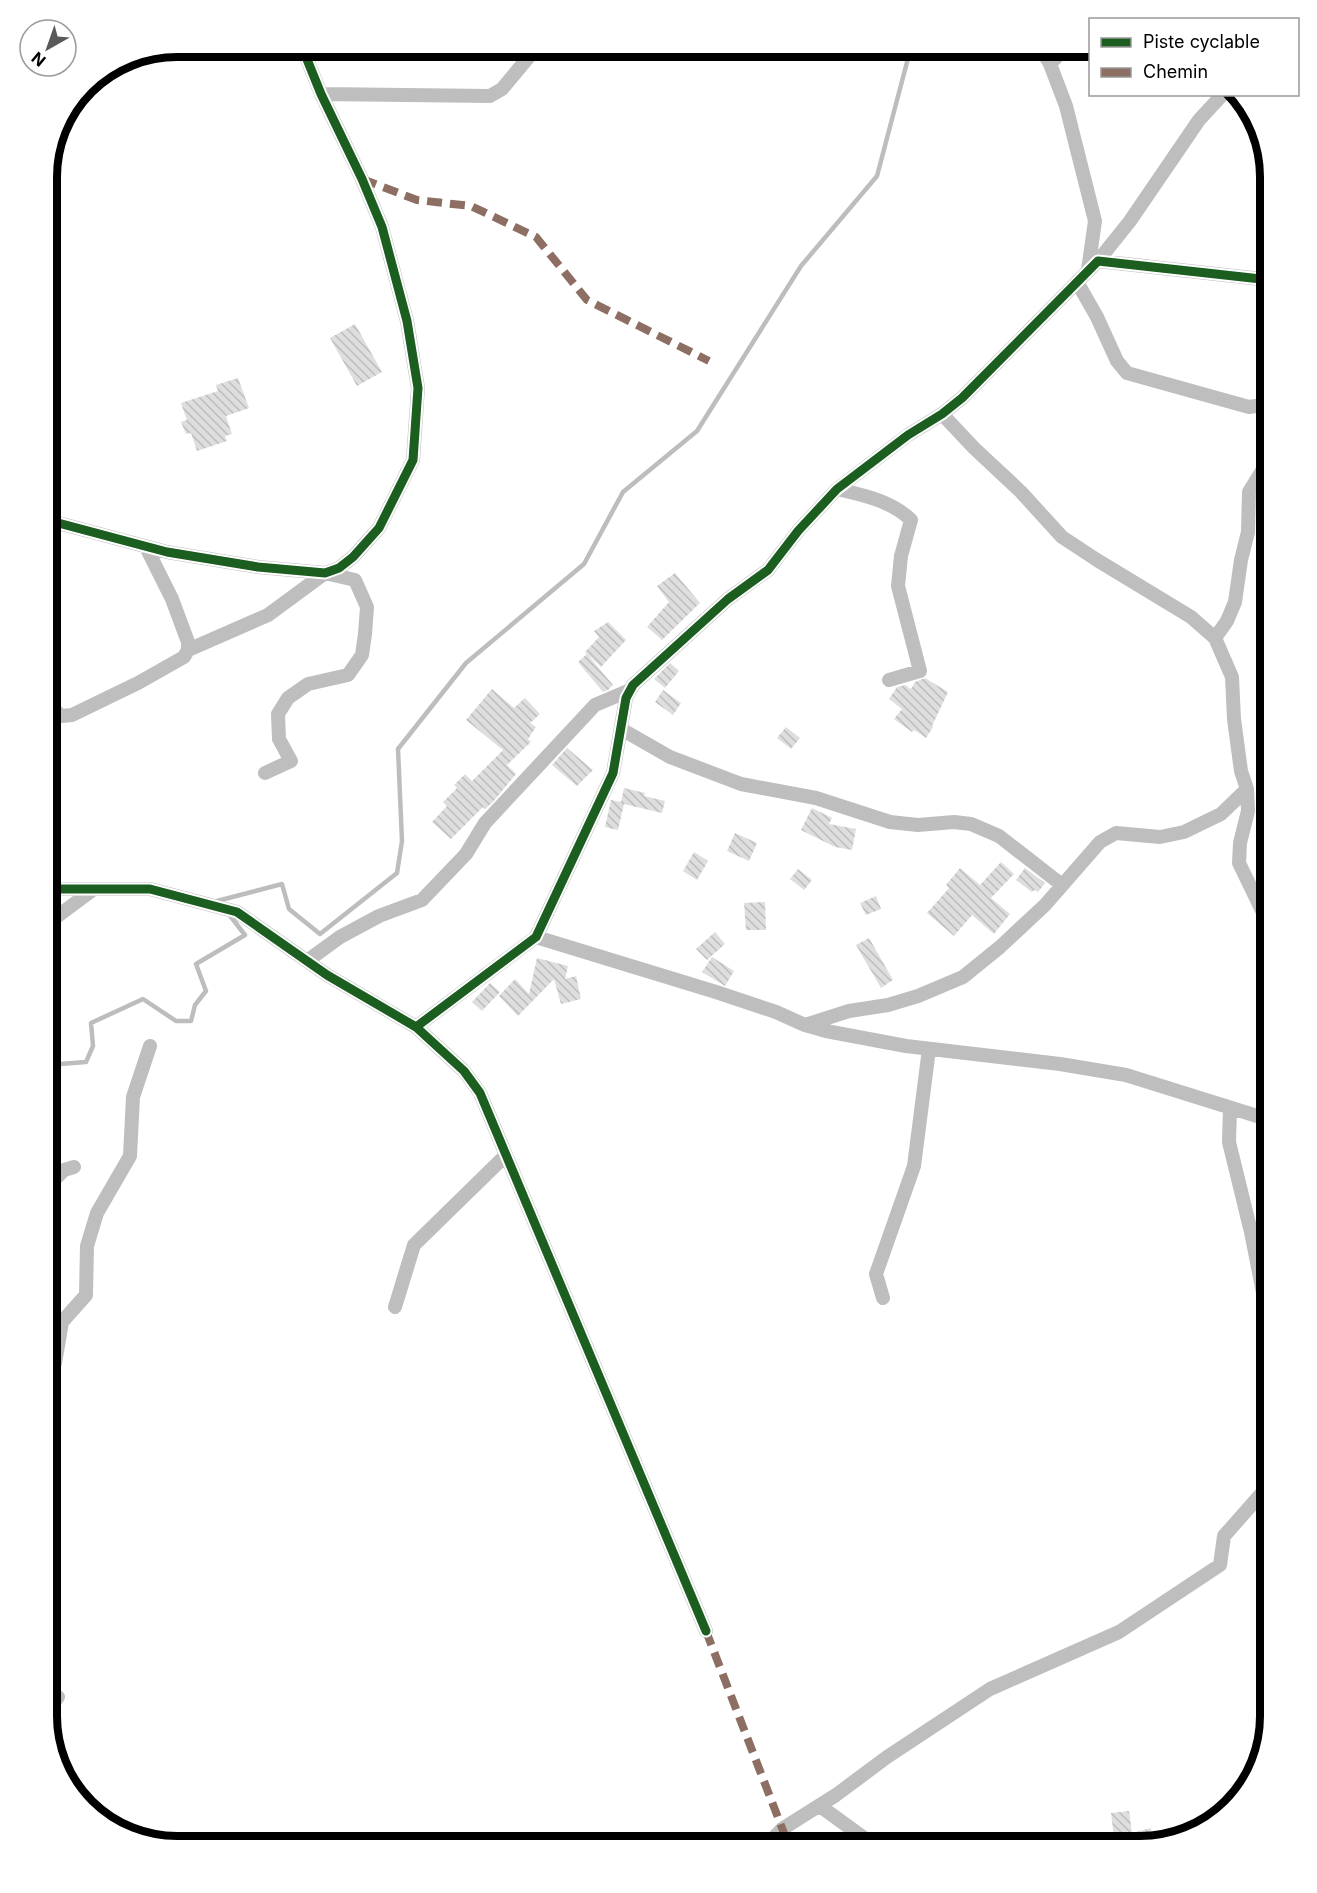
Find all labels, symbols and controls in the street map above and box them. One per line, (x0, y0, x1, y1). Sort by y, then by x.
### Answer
north arrow (18, 18, 78, 78)
legend (1089, 18, 1299, 96)
text: Piste cyclable (1143, 31, 1260, 52)
text: N (27, 48, 49, 71)
text: Chemin (1143, 61, 1208, 82)

